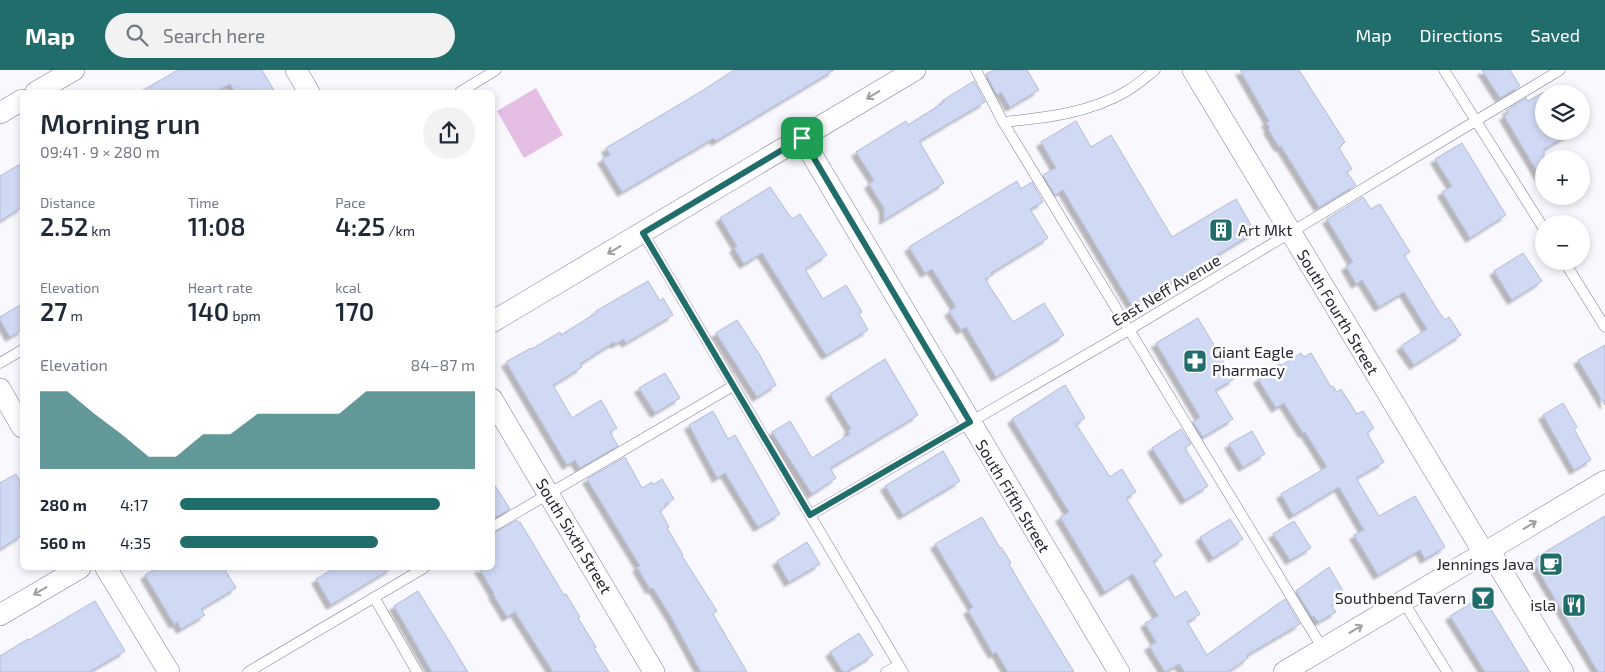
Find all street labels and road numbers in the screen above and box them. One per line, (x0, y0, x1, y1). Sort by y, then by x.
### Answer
street label: South Fourth Street (1294, 246, 1383, 378)
street label: East Neff Avenue (1108, 250, 1224, 330)
street label: South Fifth Street (972, 436, 1055, 556)
street label: South Sixth Street (533, 475, 616, 597)

